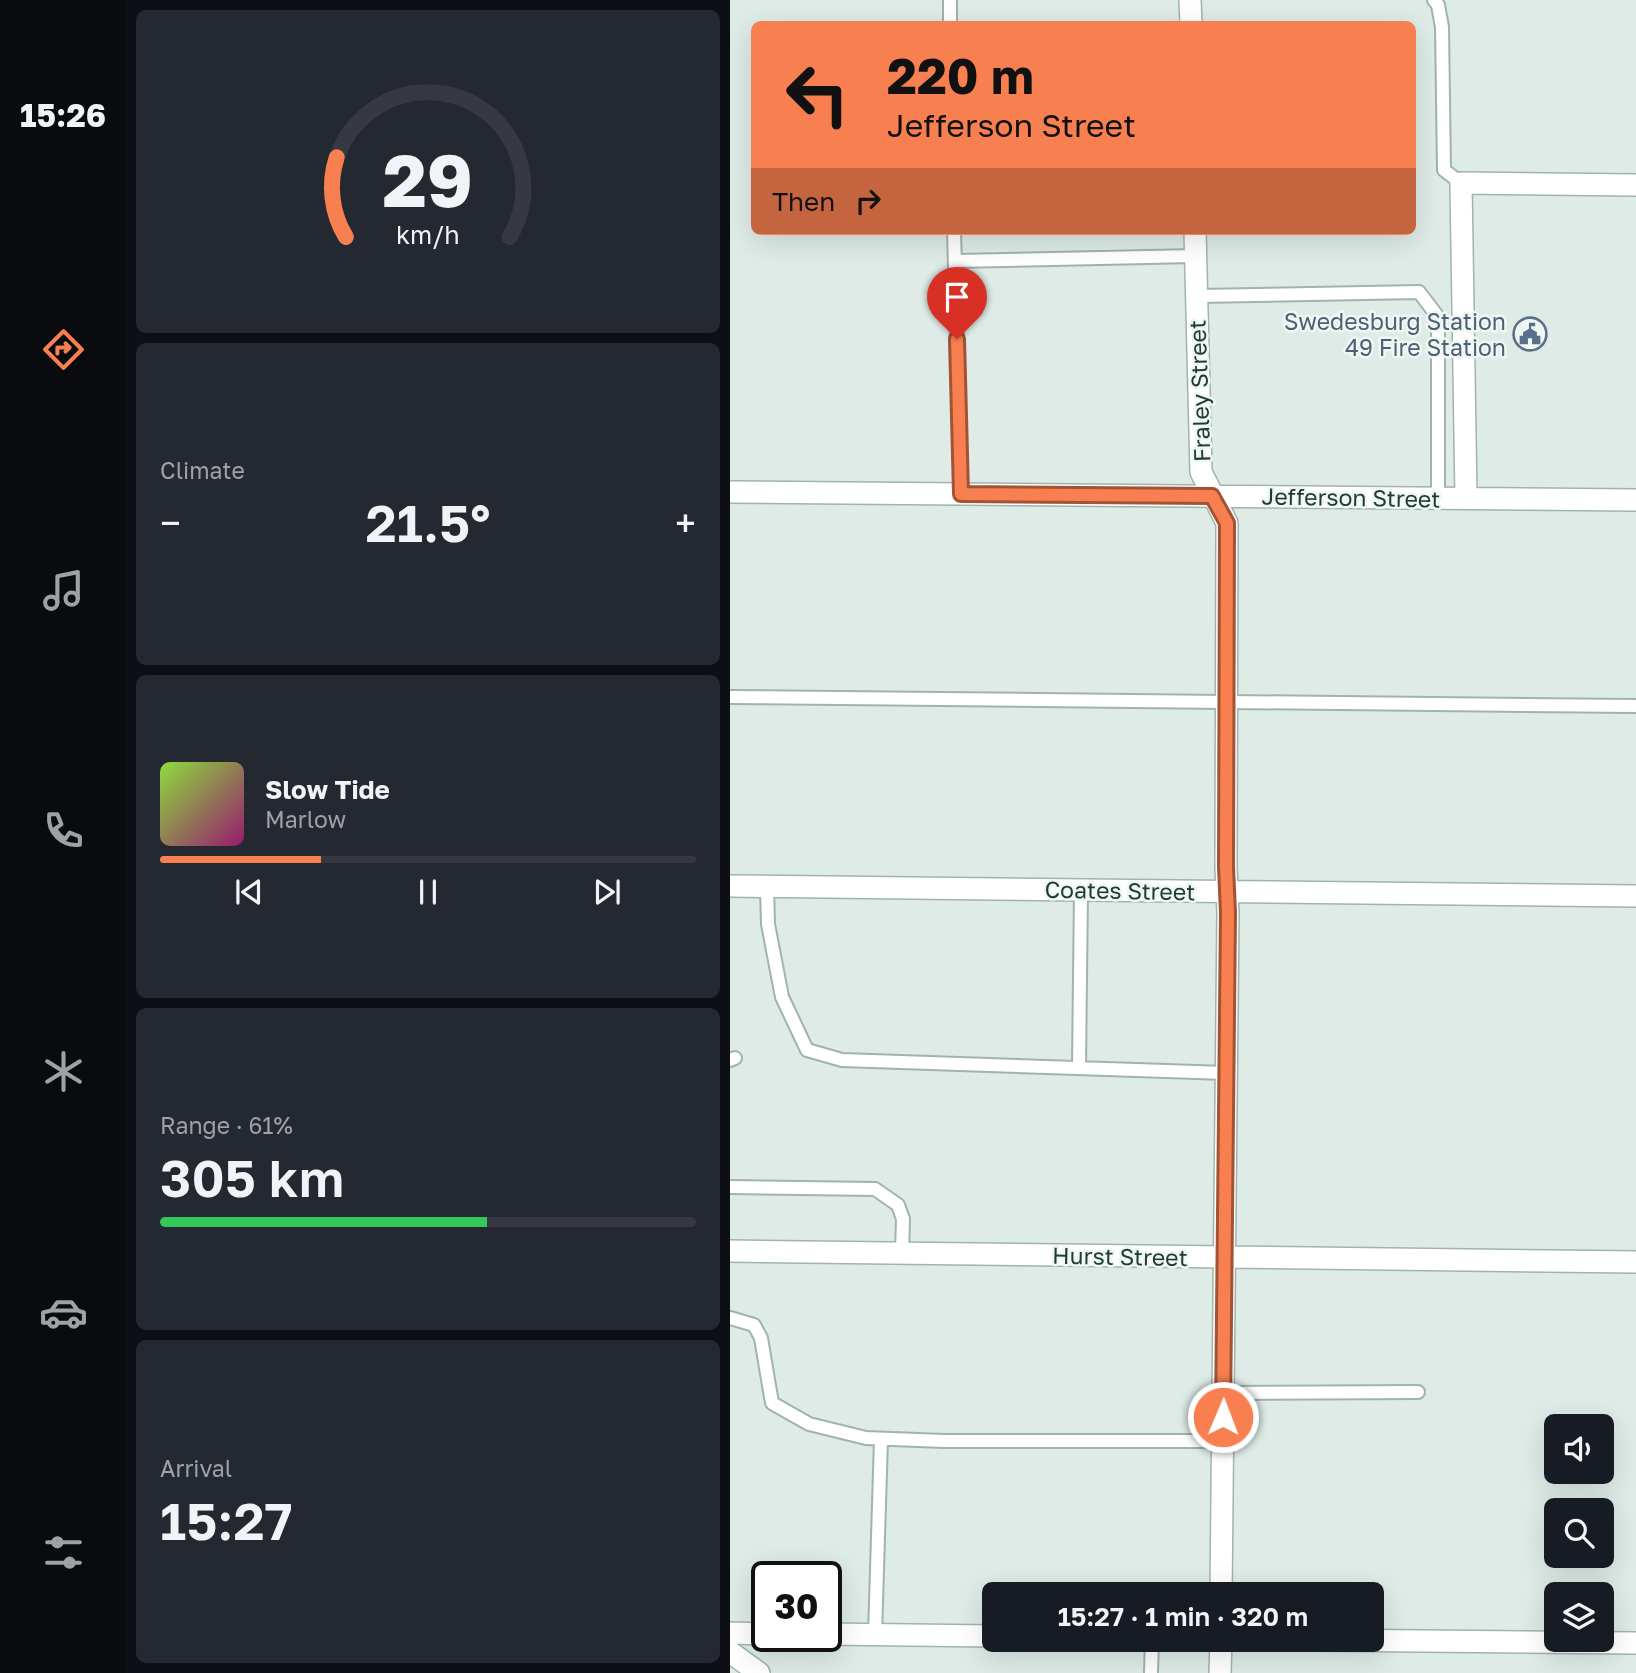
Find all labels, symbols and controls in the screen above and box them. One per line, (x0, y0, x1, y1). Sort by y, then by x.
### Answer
text: 220 m (887, 46, 1034, 105)
icon: left (772, 49, 863, 140)
text: 15:26 (20, 96, 106, 134)
text: Jefferson Street (887, 106, 1136, 144)
text: 29 (383, 137, 473, 224)
icon: right (849, 182, 887, 220)
text: Then (772, 186, 835, 217)
text: km/h (396, 219, 460, 250)
pin (927, 267, 987, 339)
icon: arrive (938, 278, 976, 316)
place label: Swedesburg Station 49 Fire Station (1284, 307, 1506, 361)
public building icon: Swedesburg Station 49 Fire Station (1511, 315, 1549, 353)
street label: Fraley Street (1183, 319, 1215, 463)
icon: directions (39, 325, 88, 374)
text: Climate (160, 456, 245, 484)
street label: Jefferson Street (1261, 481, 1441, 513)
text: 21.5° (366, 491, 490, 553)
text: − (160, 500, 181, 545)
text: + (675, 500, 696, 545)
icon: music (39, 566, 88, 615)
text: Slow Tide (265, 774, 390, 805)
text: Marlow (265, 805, 346, 833)
icon: phone (39, 806, 88, 855)
icon: previous (230, 873, 268, 911)
icon: pause (409, 873, 447, 911)
icon: next (588, 873, 626, 911)
street label: Coates Street (1044, 875, 1196, 905)
icon: climate (39, 1047, 88, 1096)
text: Range · 61% (160, 1111, 293, 1139)
text: 305 km (160, 1146, 344, 1208)
street label: Hurst Street (1052, 1241, 1188, 1271)
icon: car (39, 1288, 88, 1337)
position arrow (1186, 1380, 1260, 1454)
map controls (1544, 1414, 1614, 1652)
button: sound (1544, 1414, 1614, 1484)
text: Arrival (160, 1454, 232, 1482)
text: 15:27 (160, 1489, 293, 1551)
button: search (1544, 1498, 1614, 1568)
icon: filters (39, 1528, 88, 1577)
speed limit sign: 30 (751, 1561, 842, 1652)
button: layers (1544, 1582, 1614, 1652)
text: 15:27 · 1 min · 320 m (1058, 1601, 1308, 1632)

